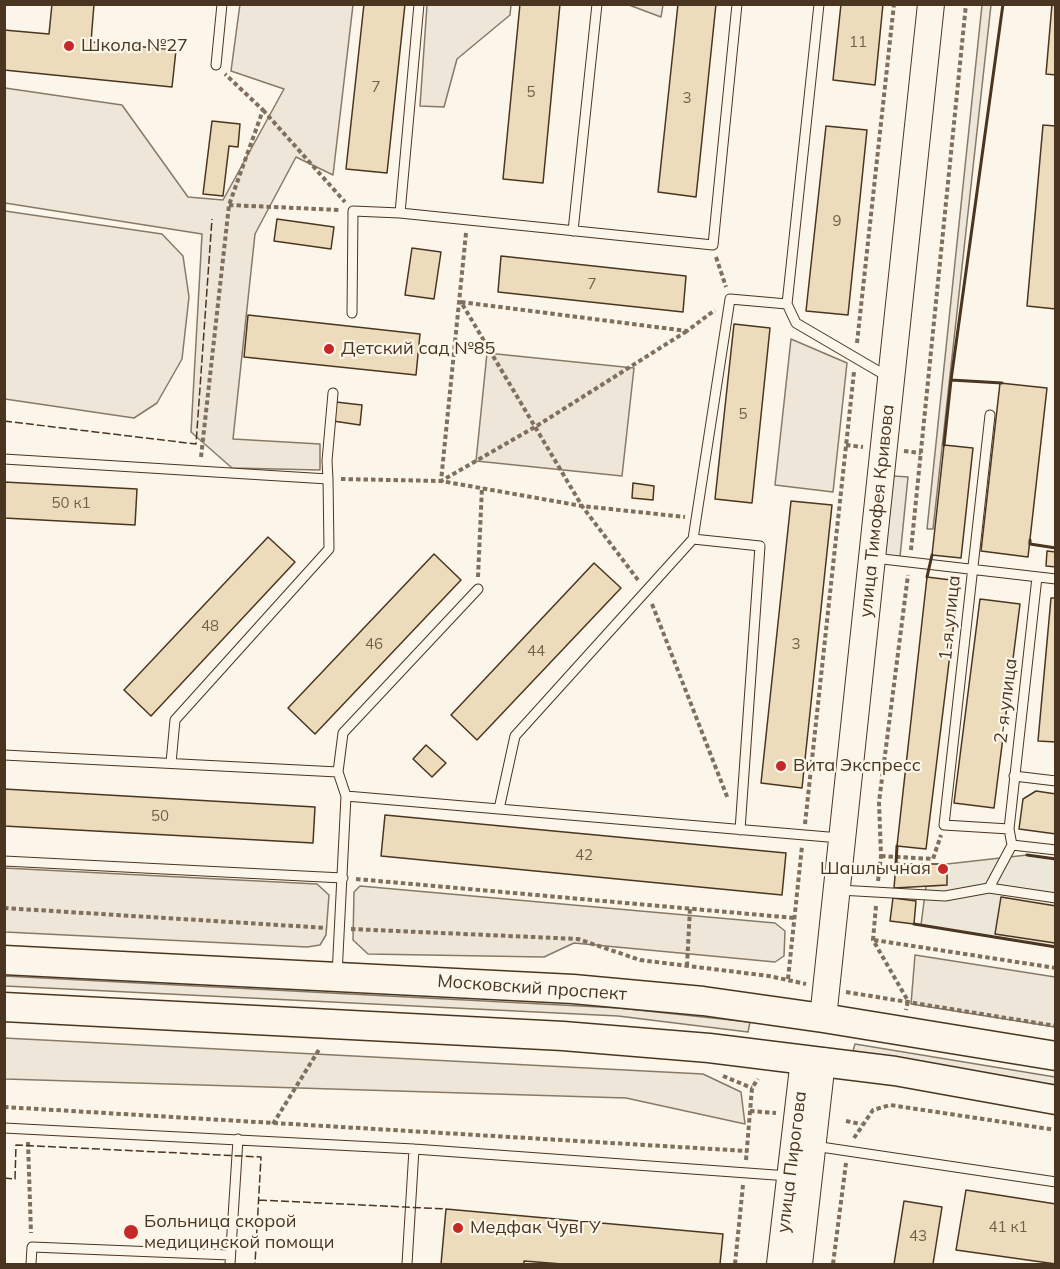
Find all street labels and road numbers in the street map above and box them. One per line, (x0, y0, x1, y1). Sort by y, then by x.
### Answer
street label: улица Тимофея Кривова (855, 403, 899, 619)
street label: 1-я улица (935, 574, 965, 662)
street label: 2-я улица (990, 657, 1022, 745)
street label: Московский проспект (437, 971, 627, 1005)
street label: улица Пирогова (773, 1090, 811, 1234)

